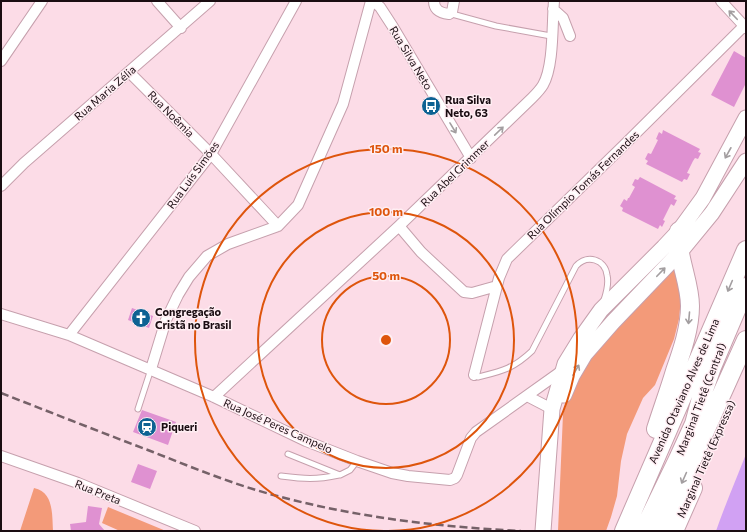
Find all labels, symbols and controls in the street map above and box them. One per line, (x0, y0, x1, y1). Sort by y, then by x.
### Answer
one-way arrow (728, 10, 738, 20)
street label: Rua Silva Neto (387, 24, 436, 92)
street label: Rua Maria Zélia (71, 62, 138, 123)
street label: Rua Noêmia (145, 88, 197, 140)
place label: Rua Silva Neto, 63 (445, 93, 491, 119)
bus stop icon: Rua Silva Neto, 63 (420, 95, 442, 117)
one-way arrow (449, 122, 457, 133)
one-way arrow (494, 126, 504, 136)
street label: Rua Olímpio Tomás Fernandes (524, 128, 641, 242)
street label: Rua Abel Grimmer (417, 136, 492, 209)
street label: Rua Luís Simões (164, 139, 221, 211)
text: 150 m (369, 141, 403, 155)
one-way arrow (724, 147, 732, 159)
text: 100 m (369, 204, 403, 218)
one-way arrow (656, 267, 666, 277)
text: 50 m (372, 268, 400, 282)
one-way arrow (726, 280, 733, 292)
place label: Congregação Cristã no Brasil (155, 305, 231, 331)
church icon: Congregação Cristã no Brasil (130, 307, 152, 329)
one-way arrow (685, 311, 693, 324)
street label: Avenida Otaviano Alves de Lima (646, 316, 722, 465)
centre of rings (379, 333, 393, 347)
street label: Marginal Tietê (Central) (673, 341, 728, 457)
one-way arrow (572, 364, 580, 376)
street label: Rua José Peres Campelo (221, 396, 335, 457)
street label: Marginal Tietê (Expressa) (674, 398, 737, 520)
station icon: Piqueri (136, 416, 158, 438)
place label: Piqueri (161, 420, 197, 433)
one-way arrow (680, 472, 687, 484)
street label: Rua Preta (73, 476, 123, 507)

